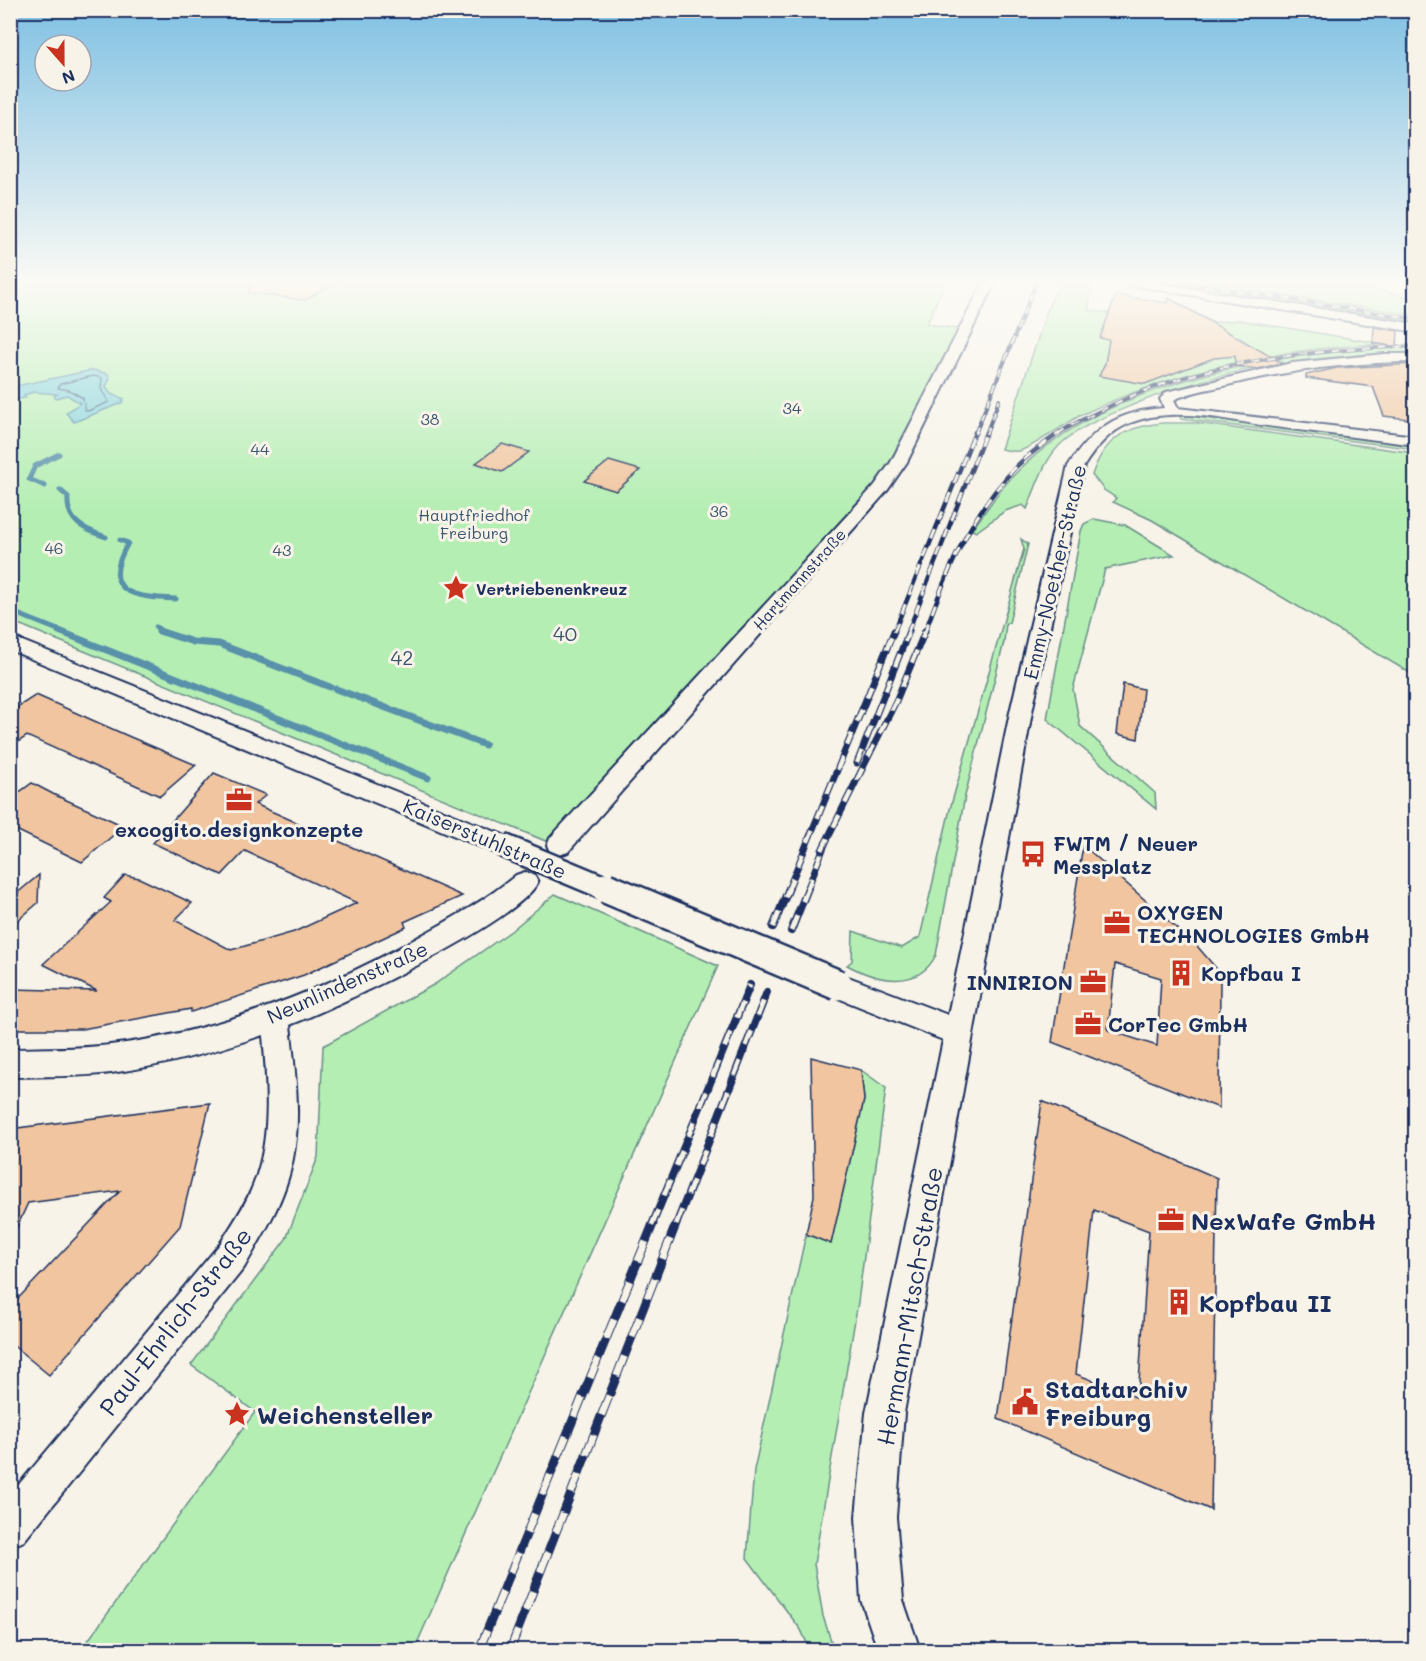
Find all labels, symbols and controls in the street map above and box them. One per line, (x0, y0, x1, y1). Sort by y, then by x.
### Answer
north arrow (33, 33, 93, 93)
text: N (59, 65, 78, 89)
park label: 34 (783, 397, 802, 418)
park label: 38 (420, 408, 440, 429)
park label: 44 (251, 438, 270, 459)
street label: Emmy-Noether-Straße (1017, 462, 1091, 682)
park label: 36 (709, 500, 729, 521)
park label: Hauptfriedhof Freiburg (419, 504, 530, 543)
street label: Hartmannstraße (748, 524, 850, 634)
park label: 46 (44, 537, 64, 558)
park label: 43 (273, 539, 291, 560)
place icon: Vertriebenenkreuz (441, 573, 471, 603)
place label: Vertriebenenkreuz (476, 578, 627, 599)
park label: 40 (553, 620, 577, 646)
park label: 42 (391, 644, 413, 670)
office icon: excogito.designkonzepte (224, 785, 254, 815)
street label: Kaiserstuhlstraße (400, 792, 570, 884)
place label: excogito.designkonzepte (115, 816, 363, 842)
place label: FWTM / Neuer Messplatz (1053, 830, 1198, 879)
bus stop icon: FWTM / Neuer Messplatz (1018, 839, 1048, 869)
place label: OXYGEN TECHNOLOGIES GmbH (1137, 899, 1370, 948)
office icon: OXYGEN TECHNOLOGIES GmbH (1102, 908, 1132, 938)
street label: Neunlindenstraße (262, 935, 432, 1029)
building icon: Kopfbau I (1166, 958, 1196, 988)
place label: Kopfbau I (1201, 960, 1301, 986)
office icon: INNIRION (1078, 967, 1108, 997)
place label: INNIRION (967, 969, 1073, 995)
office icon: CorTec GmbH (1073, 1009, 1103, 1039)
place label: CorTec GmbH (1108, 1011, 1248, 1037)
street label: Hermann-Mitsch-Straße (869, 1164, 949, 1448)
office icon: NexWafe GmbH (1156, 1205, 1186, 1235)
place label: NexWafe GmbH (1191, 1205, 1377, 1236)
street label: Paul-Ehrlich-Straße (92, 1221, 258, 1421)
building icon: Kopfbau II (1164, 1287, 1194, 1317)
place label: Kopfbau II (1199, 1287, 1332, 1318)
place label: Stadtarchiv Freiburg (1045, 1373, 1188, 1432)
public building icon: Stadtarchiv Freiburg (1010, 1387, 1040, 1417)
place icon: Weichensteller (222, 1399, 252, 1429)
place label: Weichensteller (257, 1399, 433, 1430)

